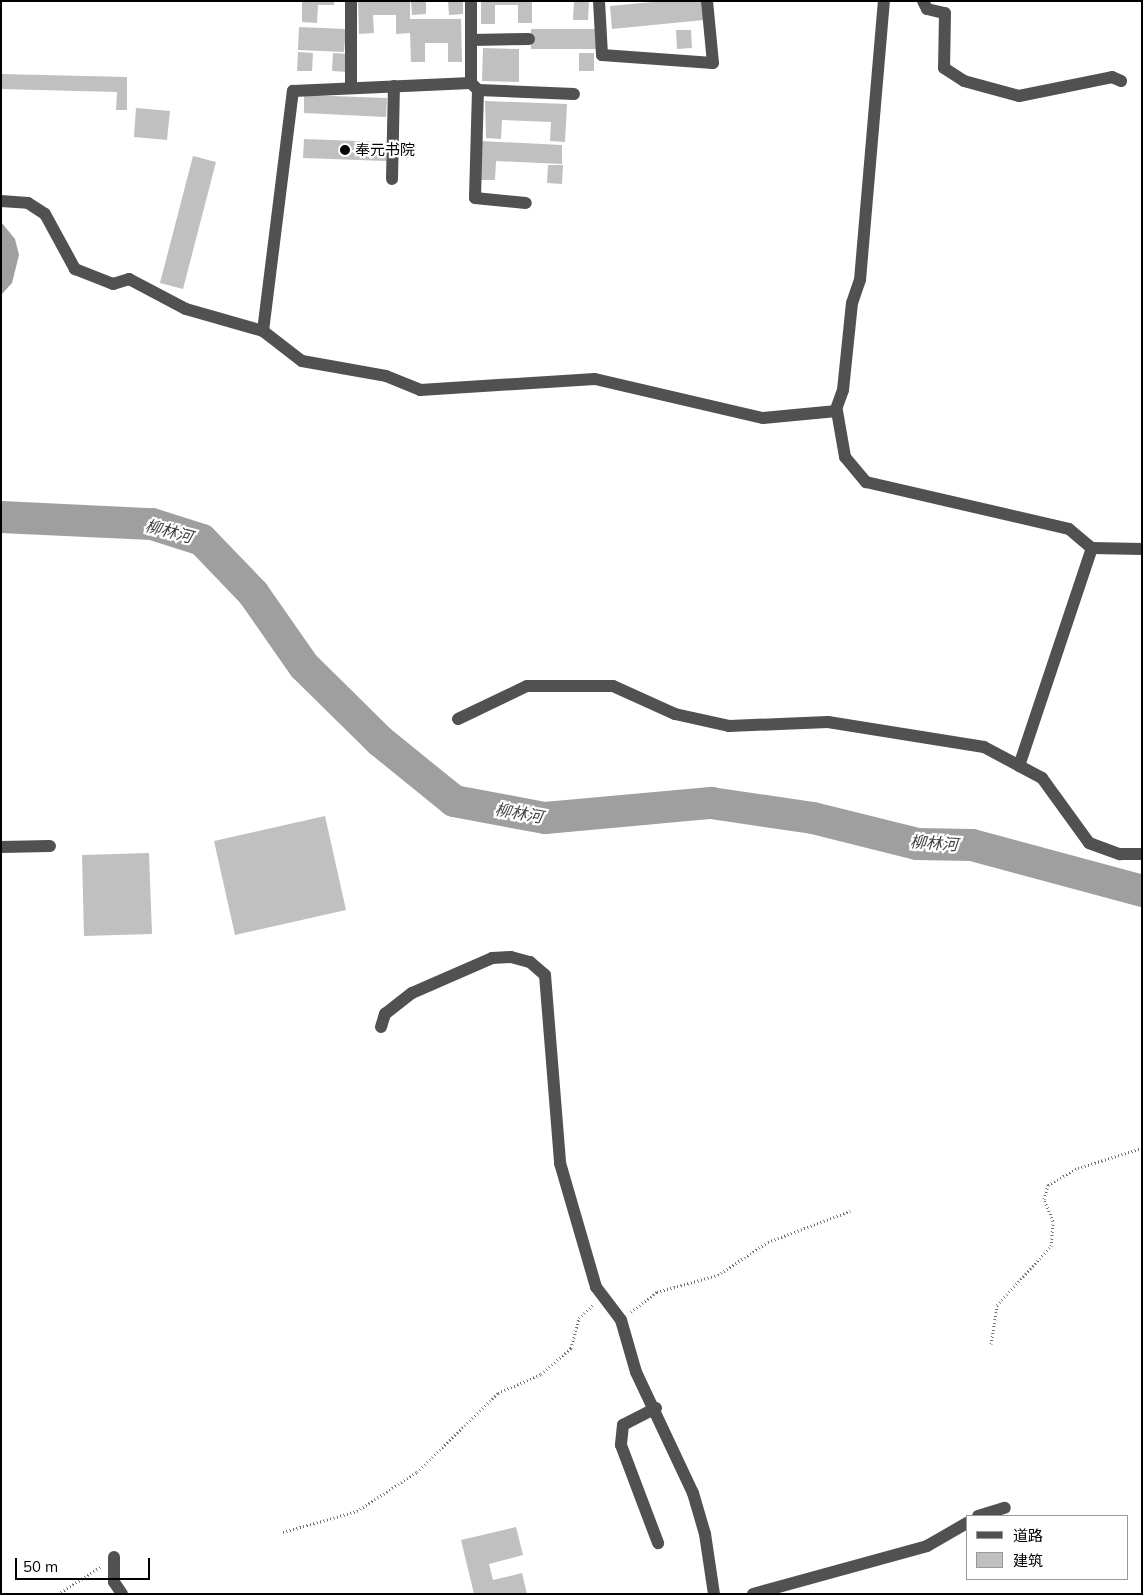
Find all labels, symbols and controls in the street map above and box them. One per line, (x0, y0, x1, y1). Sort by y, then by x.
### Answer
place label: 奉元书院 (355, 141, 415, 159)
marker: 奉元书院 (339, 144, 351, 156)
water label: 柳林河 (143, 516, 195, 546)
water label: 柳林河 (494, 799, 544, 827)
water label: 柳林河 (909, 832, 959, 854)
legend (966, 1515, 1128, 1580)
text: 道路 (1013, 1526, 1043, 1545)
scale bar (18, 1548, 152, 1580)
text: 建筑 (1013, 1551, 1043, 1570)
text: 50 m (23, 1557, 58, 1576)

